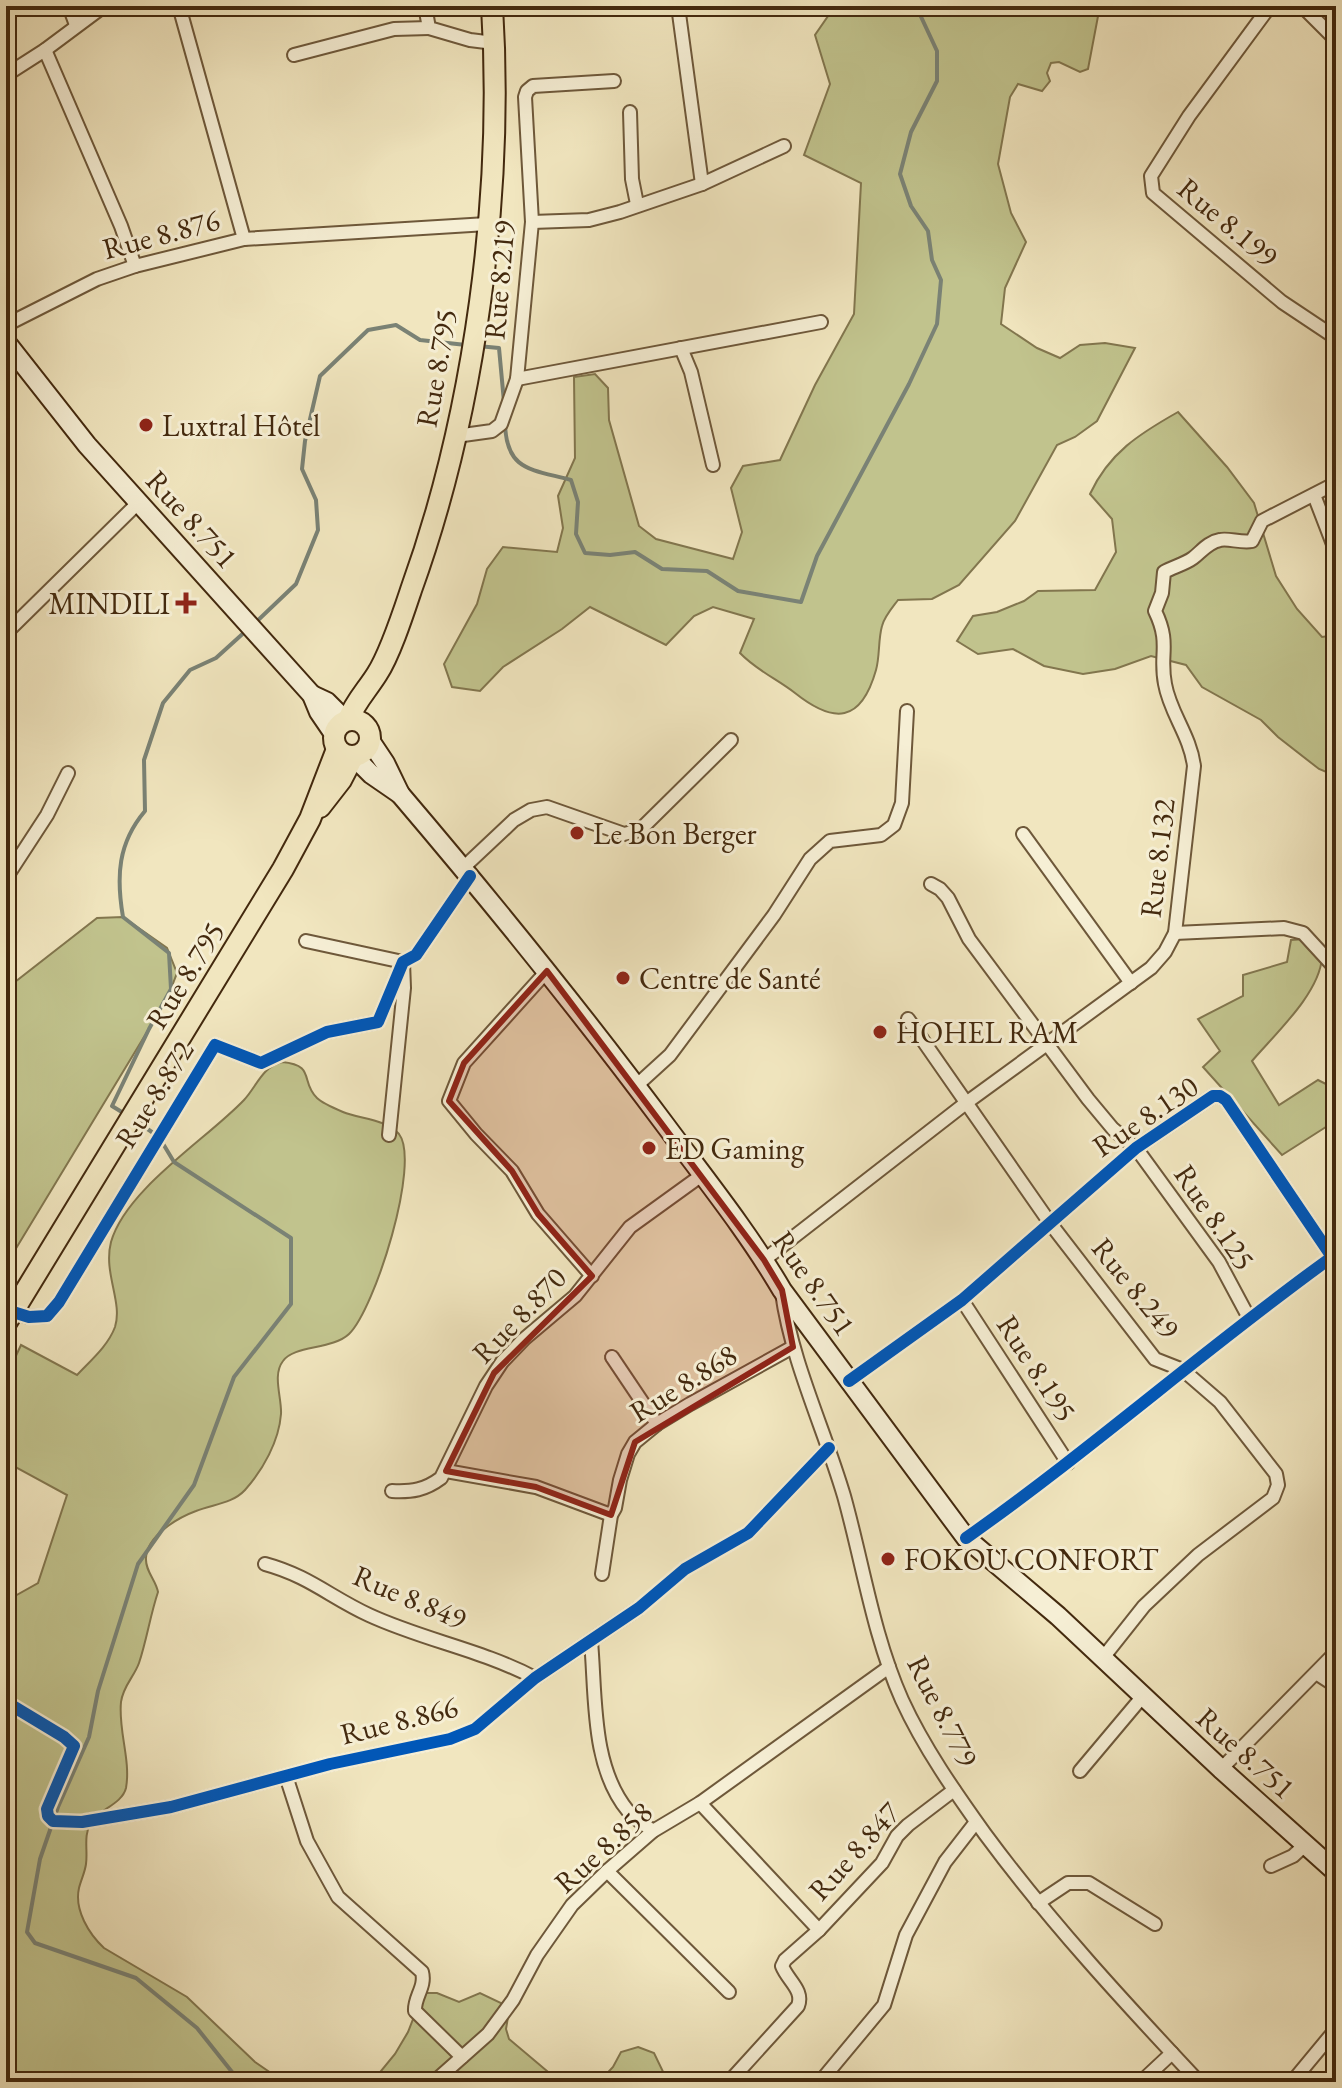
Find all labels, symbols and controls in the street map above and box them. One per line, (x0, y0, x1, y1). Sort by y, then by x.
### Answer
street label: Rue 8.199 (1170, 169, 1286, 275)
street label: Rue 8.876 (98, 200, 224, 268)
street label: Rue 8.219 (474, 219, 524, 341)
street label: Rue 8.795 (406, 306, 466, 430)
place label: Luxtral Hôtel (162, 406, 320, 445)
marker: Luxtral Hôtel (137, 416, 155, 434)
street label: Rue 8.751 (138, 462, 246, 576)
place label: MINDILI (48, 584, 170, 623)
marker: MINDILI (177, 594, 195, 612)
street label: Rue 8.132 (1130, 796, 1184, 920)
place label: Le Bon Berger (593, 814, 757, 853)
marker: Le Bon Berger (568, 824, 586, 842)
street label: Rue 8.795 (137, 914, 233, 1036)
place label: Centre de Santé (639, 959, 821, 998)
marker: Centre de Santé (614, 969, 632, 987)
place label: HOHEL RAM (896, 1013, 1078, 1052)
marker: HOHEL RAM (871, 1023, 889, 1041)
street label: Rue 8.872 (106, 1033, 202, 1155)
street label: Rue 8.130 (1085, 1066, 1205, 1166)
place label: ED Gaming (665, 1129, 805, 1168)
marker: ED Gaming (640, 1139, 658, 1157)
street label: Rue 8.125 (1165, 1157, 1265, 1277)
street label: Rue 8.751 (764, 1223, 864, 1343)
street label: Rue 8.249 (1083, 1229, 1189, 1347)
street label: Rue 8.870 (463, 1259, 575, 1371)
street label: Rue 8.195 (988, 1307, 1086, 1429)
street label: Rue 8.868 (622, 1335, 744, 1431)
place label: FOKOU CONFORT (904, 1540, 1159, 1579)
marker: FOKOU CONFORT (879, 1550, 897, 1568)
street label: Rue 8.849 (347, 1556, 473, 1638)
street label: Rue 8.779 (899, 1649, 987, 1773)
street label: Rue 8.866 (336, 1687, 462, 1753)
street label: Rue 8.751 (1189, 1699, 1303, 1807)
street label: Rue 8.858 (546, 1793, 660, 1901)
street label: Rue 8.847 (800, 1793, 909, 1908)

